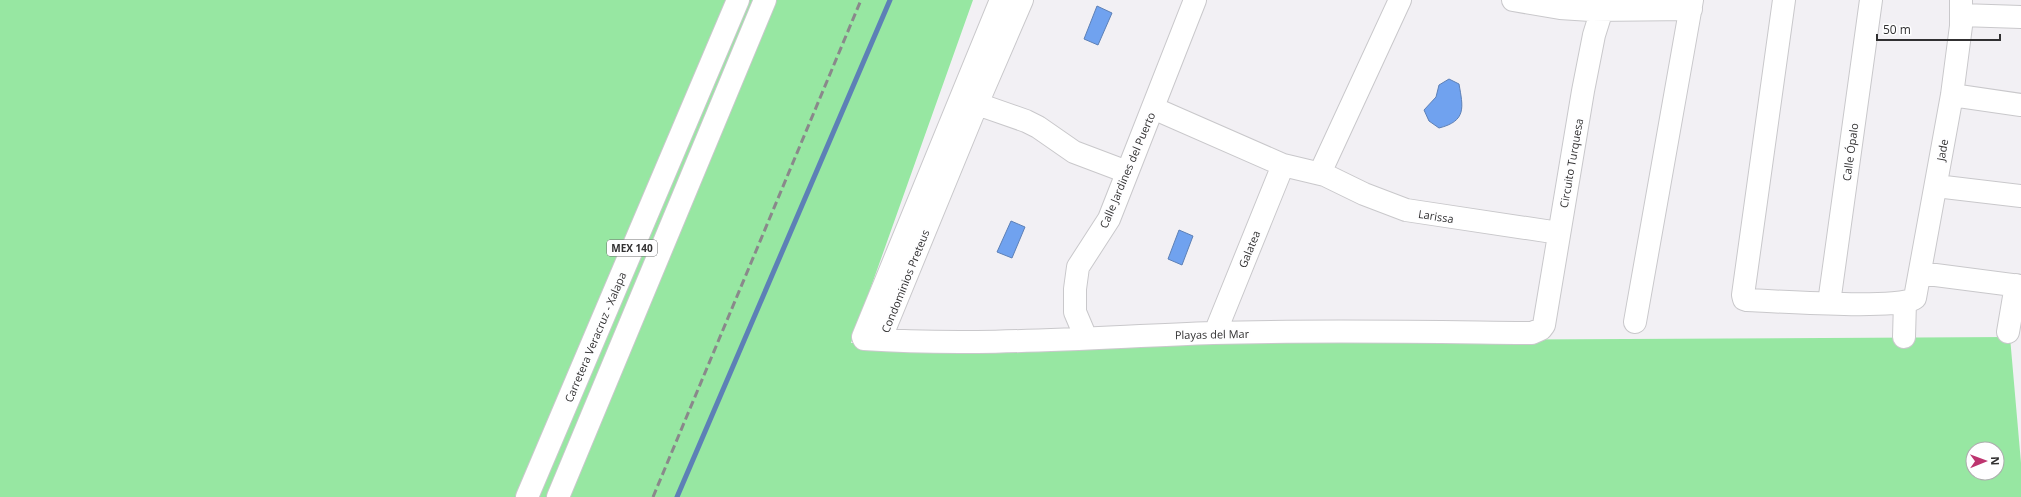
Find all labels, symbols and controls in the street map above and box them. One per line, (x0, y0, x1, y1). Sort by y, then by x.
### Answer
scale bar (1877, 16, 2000, 42)
text: 50 m (1883, 21, 1911, 38)
street label: Calle Jardines del Puerto (1096, 109, 1158, 230)
street label: Circuito Turquesa (1556, 117, 1586, 209)
street label: Calle Ópalo (1839, 122, 1862, 182)
street label: Jade (1933, 138, 1951, 163)
street label: Larissa (1417, 206, 1455, 226)
street label: Condominios Preteus (877, 227, 933, 335)
street label: Galatea (1235, 228, 1263, 270)
road number: MEX 140 (607, 240, 657, 256)
street label: Carretera Veracruz - Xalapa (561, 270, 629, 404)
street label: Playas del Mar (1175, 326, 1250, 342)
north arrow (1965, 441, 2005, 481)
text: N (1988, 456, 2003, 465)

